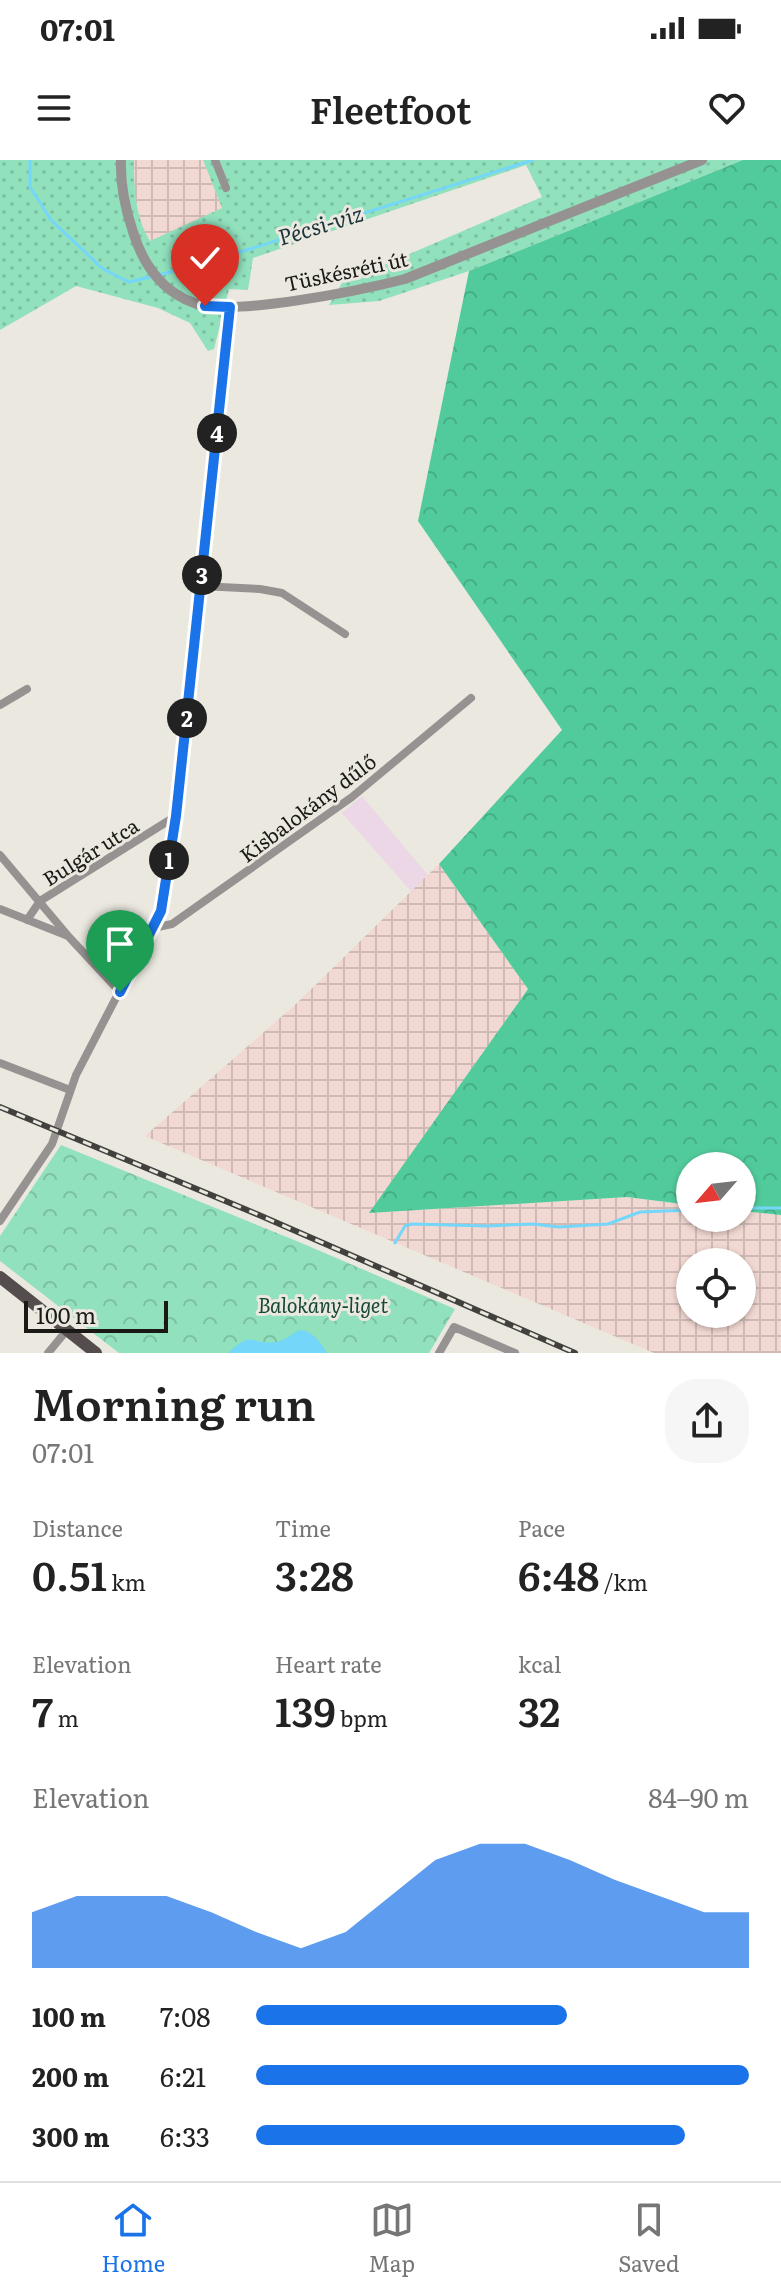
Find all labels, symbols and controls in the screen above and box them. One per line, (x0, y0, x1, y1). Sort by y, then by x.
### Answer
text: 07:01 (40, 6, 115, 50)
text: Fleetfoot (310, 82, 471, 135)
icon: menu (32, 86, 76, 130)
icon: heart (705, 86, 749, 130)
water label: Pécsi-víz (273, 195, 367, 253)
pin (171, 224, 239, 306)
icon: check (183, 236, 227, 280)
street label: Tüskésréti út (282, 242, 410, 298)
pin: 4 (197, 413, 237, 453)
text: 4 (210, 416, 224, 449)
pin: 3 (182, 555, 222, 595)
text: 3 (196, 558, 208, 591)
pin: 2 (167, 698, 207, 738)
text: 2 (181, 701, 193, 734)
street label: Kisbalokány dűlő (232, 746, 382, 868)
street label: Bulgár utca (36, 809, 144, 892)
pin: 1 (149, 840, 189, 880)
text: 1 (164, 843, 174, 876)
pin (86, 910, 154, 992)
icon: arrive (98, 922, 142, 966)
north arrow (676, 1152, 756, 1232)
map controls (676, 1152, 756, 1328)
button: locate (676, 1248, 756, 1328)
park label: Balokány-liget (258, 1289, 388, 1319)
scale bar (24, 1297, 168, 1333)
text: 100 m (36, 1298, 96, 1331)
text: Morning run (32, 1369, 316, 1435)
button: share (665, 1379, 749, 1463)
text: 07:01 (32, 1432, 94, 1471)
text: Distance (32, 1511, 123, 1544)
text: Time (275, 1511, 331, 1544)
text: Pace (518, 1511, 565, 1544)
text: 0.51 (32, 1544, 107, 1603)
text: 3:28 (275, 1544, 354, 1603)
text: 6:48 (518, 1544, 599, 1603)
text: km (107, 1565, 146, 1598)
text: /km (599, 1565, 648, 1598)
text: Elevation (32, 1647, 131, 1680)
text: Heart rate (275, 1647, 382, 1680)
text: kcal (518, 1647, 561, 1680)
text: 7 (32, 1680, 53, 1739)
text: 139 (275, 1680, 336, 1739)
text: 32 (518, 1680, 560, 1739)
text: m (53, 1701, 79, 1734)
text: bpm (336, 1701, 388, 1734)
text: Elevation (32, 1777, 150, 1816)
text: 84–90 m (648, 1777, 749, 1816)
text: 100 m (32, 1996, 106, 2035)
text: 7:08 (160, 1996, 211, 2035)
text: 200 m (32, 2056, 109, 2095)
text: 6:21 (160, 2056, 206, 2095)
text: 300 m (32, 2116, 110, 2155)
text: 6:33 (160, 2116, 210, 2155)
tab: Home (102, 2198, 165, 2279)
tab: Map (368, 2198, 415, 2279)
tab: Saved (618, 2198, 679, 2279)

